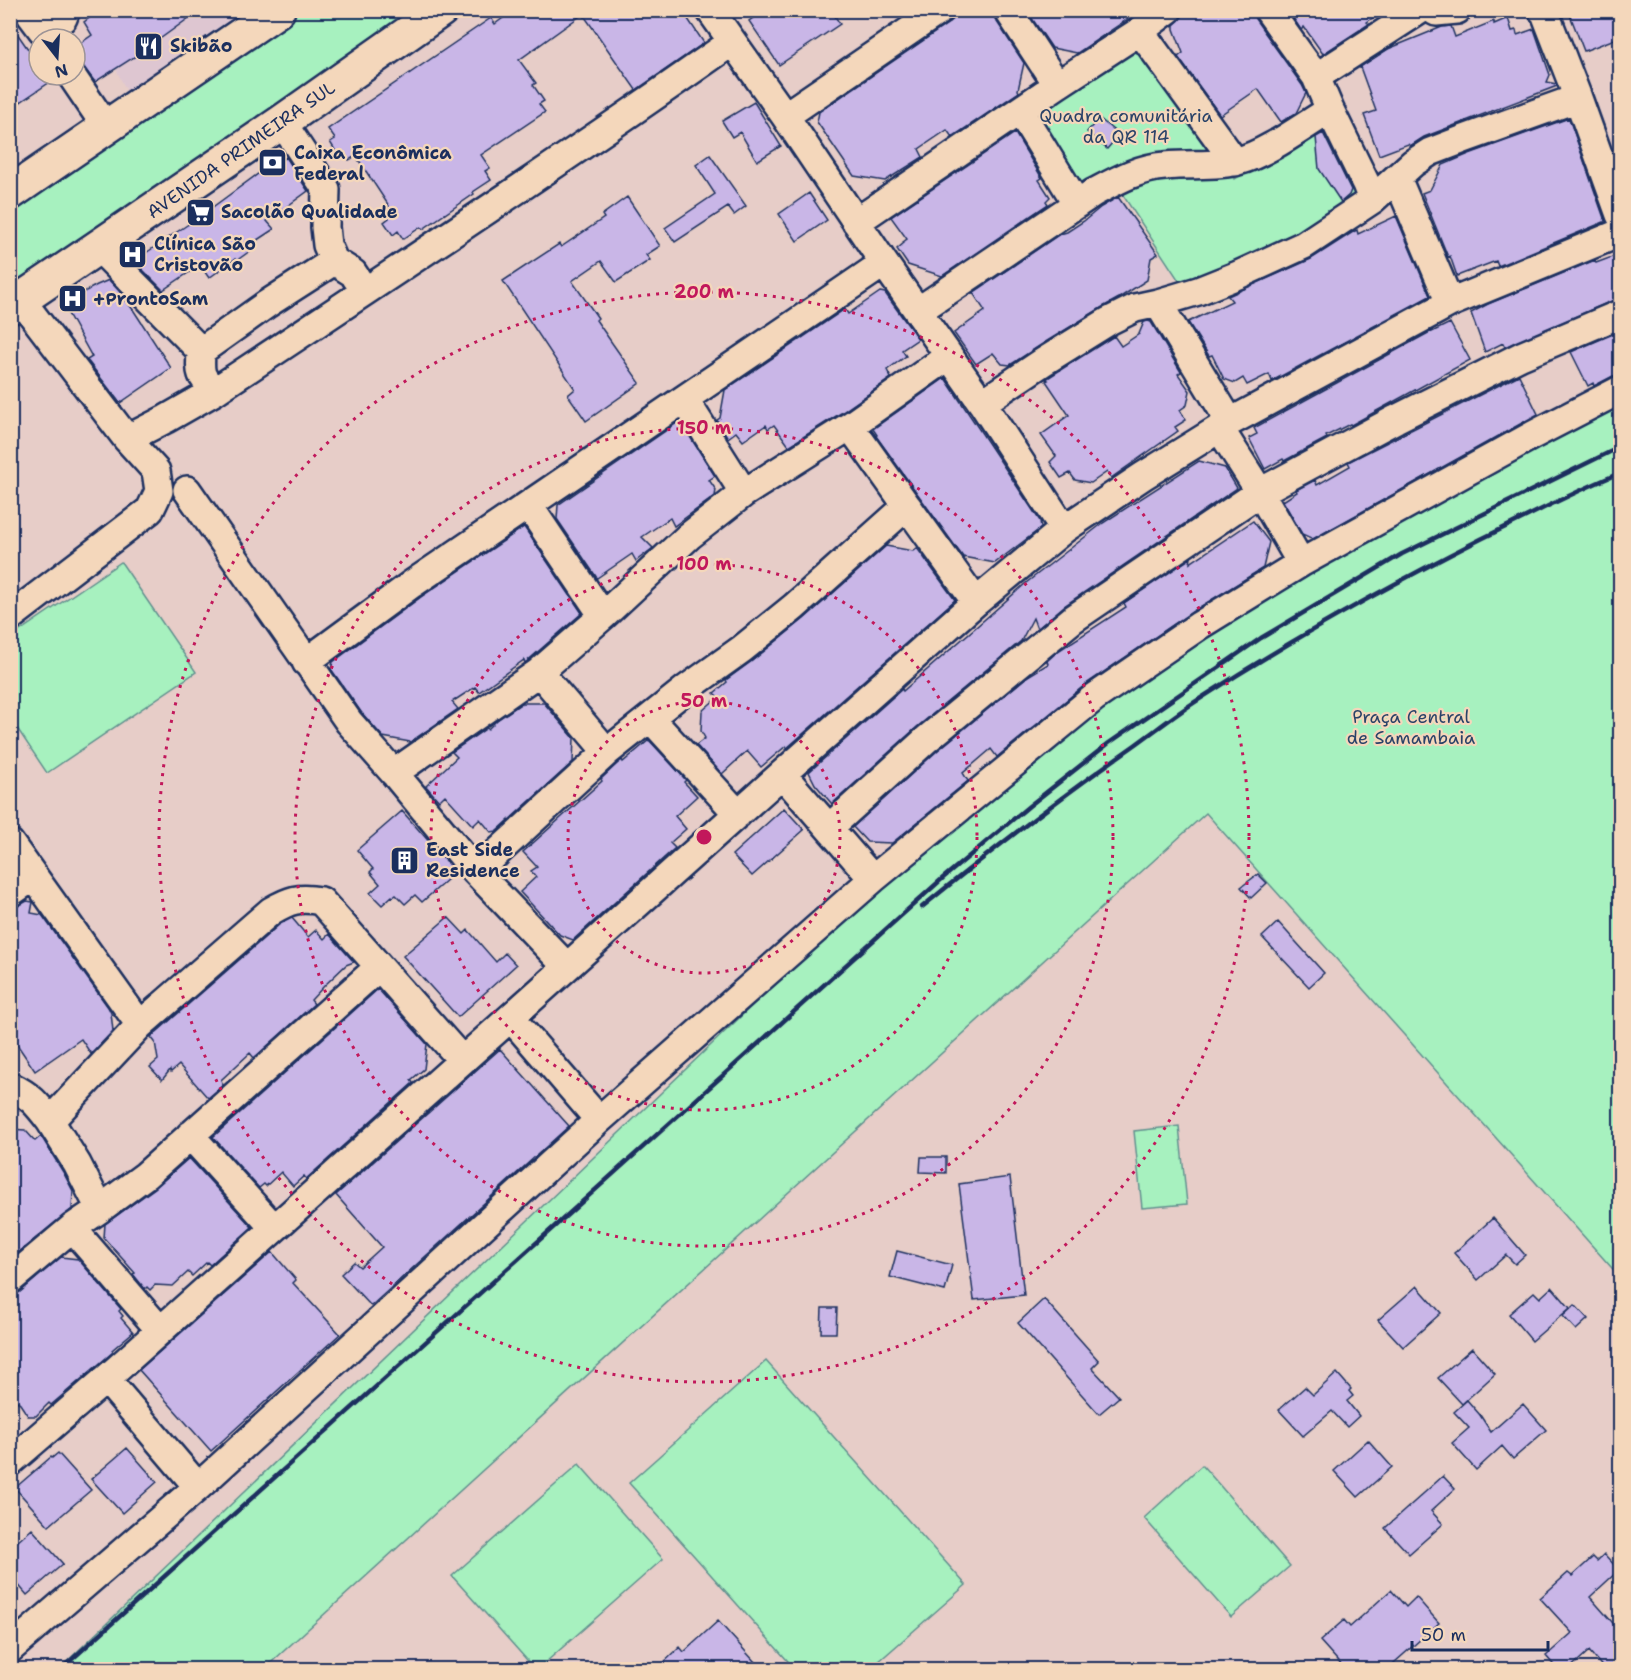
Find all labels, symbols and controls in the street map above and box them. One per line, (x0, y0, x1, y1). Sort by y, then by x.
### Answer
north arrow (27, 27, 87, 87)
restaurant icon: Skibão (133, 30, 165, 62)
place label: Skibão (170, 34, 232, 58)
text: N (52, 59, 70, 83)
street label: AVENIDA PRIMEIRA SUL (142, 76, 340, 224)
park label: Quadra comunitária da QR 114 (1039, 104, 1213, 149)
place label: Caixa Econômica Federal (294, 141, 452, 186)
bank icon: Caixa Econômica Federal (257, 147, 289, 179)
supermarket icon: Sacolão Qualidade (184, 196, 216, 228)
place label: Sacolão Qualidade (221, 200, 398, 224)
place label: Clínica São Cristovão (154, 232, 256, 277)
hospital icon: Clínica São Cristovão (117, 238, 149, 270)
text: 200 m (674, 280, 735, 304)
hospital icon: +ProntoSam (56, 283, 88, 315)
place label: +ProntoSam (93, 287, 209, 311)
text: 150 m (677, 416, 732, 440)
text: 100 m (676, 552, 732, 576)
text: 50 m (681, 689, 728, 713)
park label: Praça Central de Samambaia (1347, 705, 1475, 750)
centre of rings (694, 827, 714, 847)
place label: East Side Residence (426, 838, 520, 883)
building icon: East Side Residence (389, 844, 421, 876)
scale bar (1412, 1614, 1548, 1652)
text: 50 m (1421, 1623, 1466, 1647)

